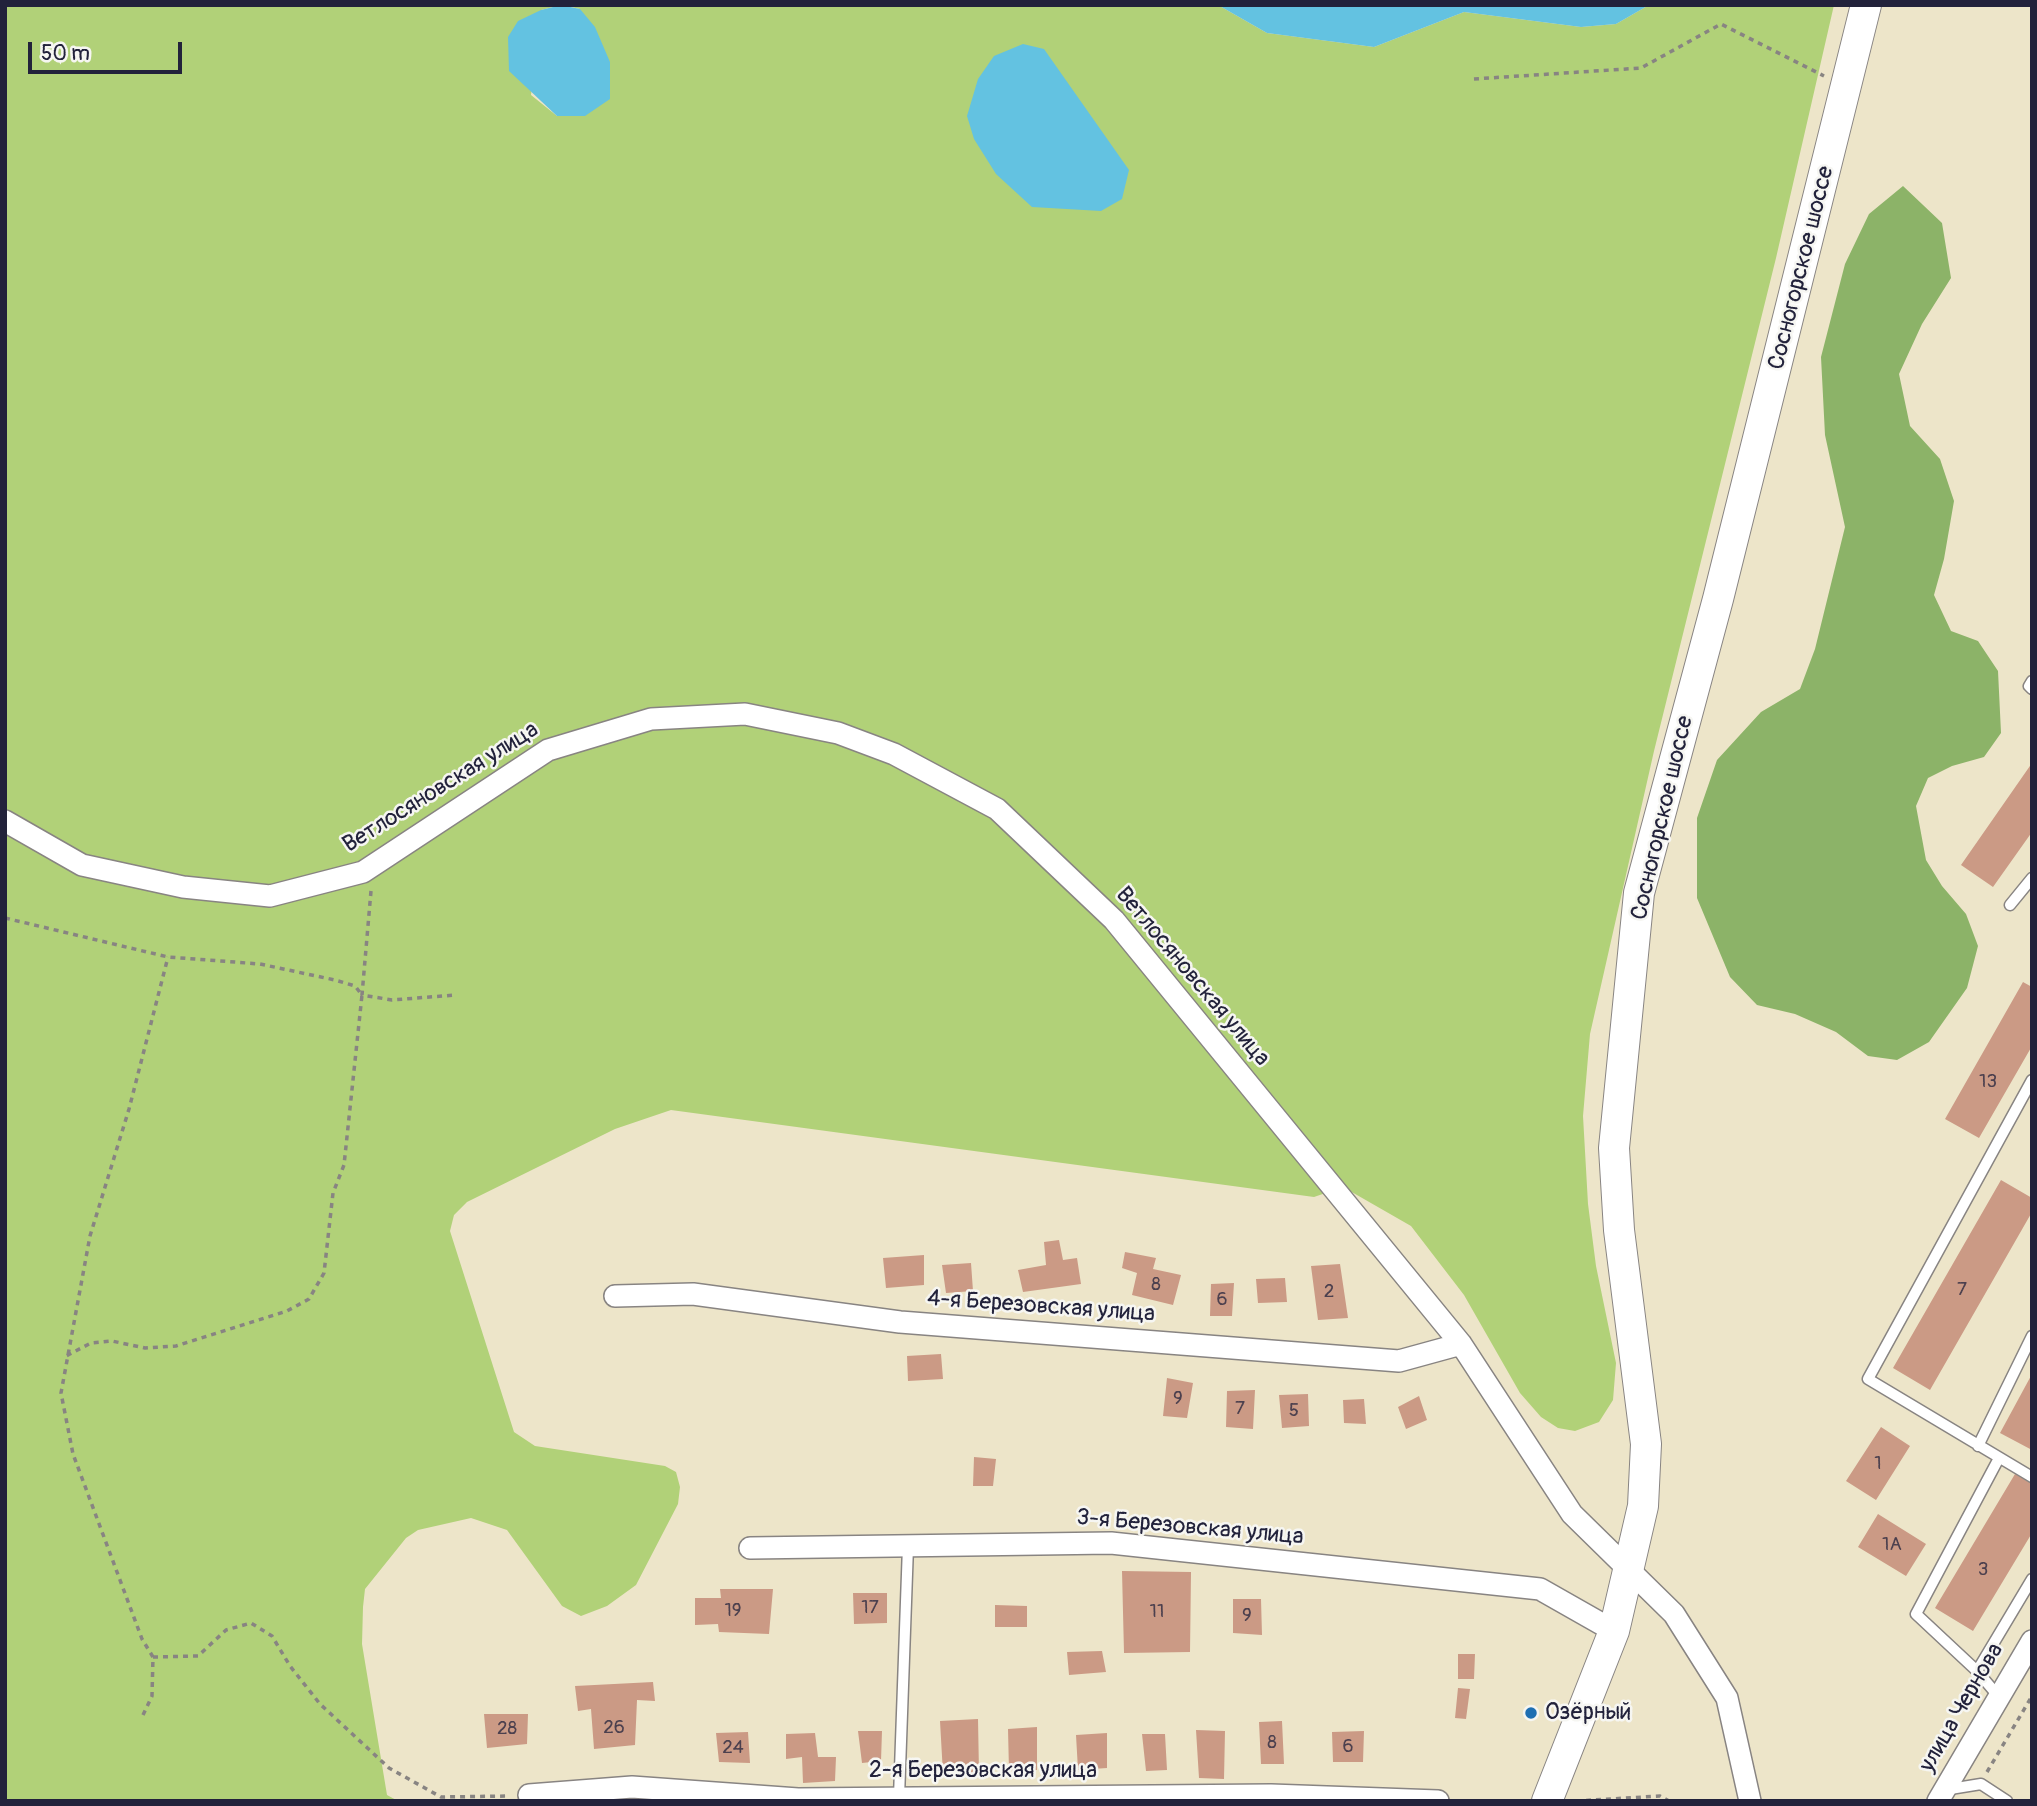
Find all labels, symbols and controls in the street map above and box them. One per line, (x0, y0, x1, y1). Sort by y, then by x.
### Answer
scale bar (32, 28, 186, 72)
text: 50 m (41, 40, 90, 67)
street label: Сосногорское шоссе (1763, 163, 1841, 373)
street label: Сосногорское шоссе (1626, 713, 1700, 923)
street label: Ветлосяновская улица (338, 717, 544, 859)
street label: Ветлосяновская улица (1109, 882, 1275, 1072)
house number: 13 (1979, 1071, 1997, 1093)
house number: 8 (1151, 1274, 1161, 1296)
house number: 7 (1957, 1279, 1967, 1301)
house number: 2 (1324, 1281, 1334, 1303)
street label: 4-я Березовская улица (926, 1285, 1156, 1329)
house number: 6 (1216, 1289, 1228, 1311)
house number: 9 (1173, 1388, 1183, 1410)
house number: 7 (1235, 1398, 1245, 1420)
house number: 5 (1289, 1400, 1299, 1422)
house number: 1 (1874, 1453, 1882, 1475)
street label: 3-я Березовская улица (1075, 1504, 1305, 1552)
house number: 1А (1882, 1534, 1902, 1556)
house number: 3 (1978, 1559, 1988, 1581)
house number: 17 (861, 1597, 879, 1619)
house number: 19 (724, 1600, 742, 1622)
house number: 11 (1150, 1601, 1164, 1623)
house number: 9 (1242, 1605, 1252, 1627)
street label: улица Чернова (1914, 1639, 2010, 1777)
place label: Озёрный (1545, 1699, 1631, 1727)
marker: Озёрный (1523, 1705, 1539, 1721)
house number: 26 (603, 1717, 625, 1739)
house number: 28 (497, 1718, 517, 1740)
house number: 8 (1267, 1732, 1277, 1754)
house number: 6 (1342, 1736, 1354, 1758)
house number: 24 (722, 1737, 744, 1759)
street label: 2-я Березовская улица (869, 1757, 1097, 1785)

